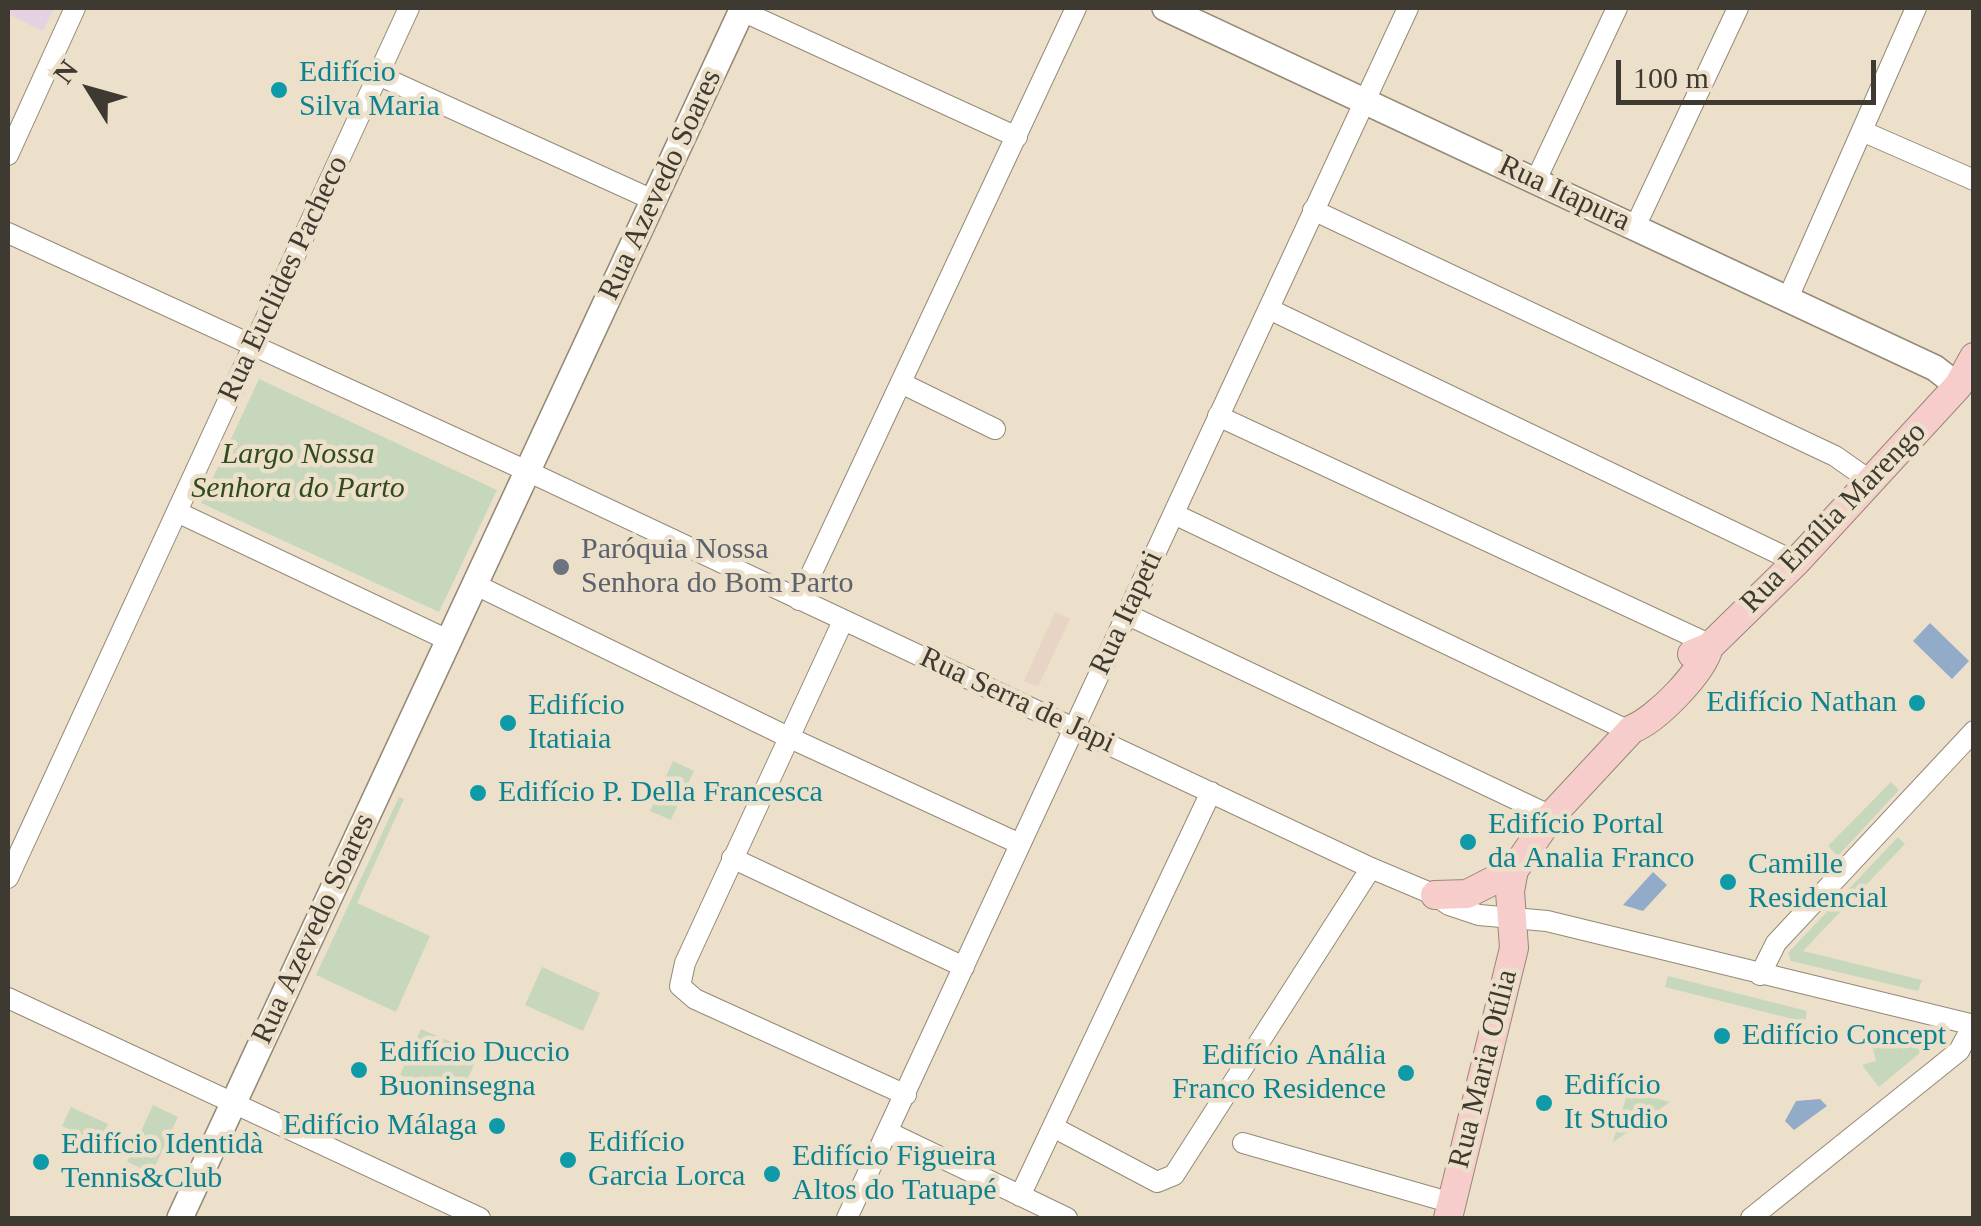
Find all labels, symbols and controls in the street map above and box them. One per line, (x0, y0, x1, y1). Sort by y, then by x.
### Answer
north arrow (40, 40, 140, 140)
scale bar (1621, 40, 1881, 102)
text: N (47, 54, 84, 89)
place label: Edifício Silva Maria (299, 55, 440, 126)
text: 100 m (1633, 61, 1709, 94)
street label: Rua Azevedo Soares (592, 64, 730, 306)
marker: Edifício Silva Maria (268, 79, 290, 101)
street label: Rua Itapura (1493, 148, 1635, 240)
street label: Rua Euclides Pacheco (211, 151, 357, 407)
street label: Rua Emília Marengo (1734, 415, 1934, 621)
park label: Largo Nossa Senhora do Parto (191, 437, 405, 508)
place label: Paróquia Nossa Senhora do Bom Parto (581, 532, 853, 602)
street label: Rua Itapeti (1083, 545, 1171, 681)
marker: Paróquia Nossa Senhora do Bom Parto (550, 556, 572, 578)
street label: Rua Serra de Japi (914, 640, 1120, 762)
place label: Edifício Nathan (1706, 685, 1897, 721)
place label: Edifício Itatiaia (528, 688, 625, 758)
marker: Edifício Nathan (1906, 692, 1928, 714)
marker: Edifício Itatiaia (497, 712, 519, 734)
place label: Edifício P. Della Francesca (498, 775, 823, 811)
marker: Edifício P. Della Francesca (467, 782, 489, 804)
place label: Edifício Portal da Analia Franco (1488, 807, 1695, 878)
street label: Rua Azevedo Soares (245, 808, 383, 1050)
marker: Edifício Portal da Analia Franco (1457, 831, 1479, 853)
place label: Camille Residencial (1748, 847, 1888, 918)
marker: Camille Residencial (1717, 871, 1739, 893)
street label: Rua Maria Otília (1442, 966, 1526, 1172)
place label: Edifício Concept (1742, 1018, 1946, 1054)
marker: Edifício Concept (1711, 1025, 1733, 1047)
place label: Edifício Duccio Buoninsegna (379, 1035, 570, 1106)
place label: Edifício Anália Franco Residence (1172, 1038, 1386, 1108)
marker: Edifício Duccio Buoninsegna (348, 1059, 370, 1081)
marker: Edifício Anália Franco Residence (1395, 1062, 1417, 1084)
place label: Edifício It Studio (1564, 1068, 1668, 1138)
marker: Edifício It Studio (1533, 1092, 1555, 1114)
place label: Edifício Málaga (283, 1108, 477, 1144)
marker: Edifício Málaga (486, 1115, 508, 1137)
place label: Edifício Garcia Lorca (588, 1125, 745, 1196)
place label: Edifício Identidà Tennis&Club (61, 1127, 263, 1198)
place label: Edifício Figueira Altos do Tatuapé (792, 1139, 997, 1210)
marker: Edifício Garcia Lorca (557, 1149, 579, 1171)
marker: Edifício Identidà Tennis&Club (30, 1151, 52, 1173)
marker: Edifício Figueira Altos do Tatuapé (761, 1163, 783, 1185)

